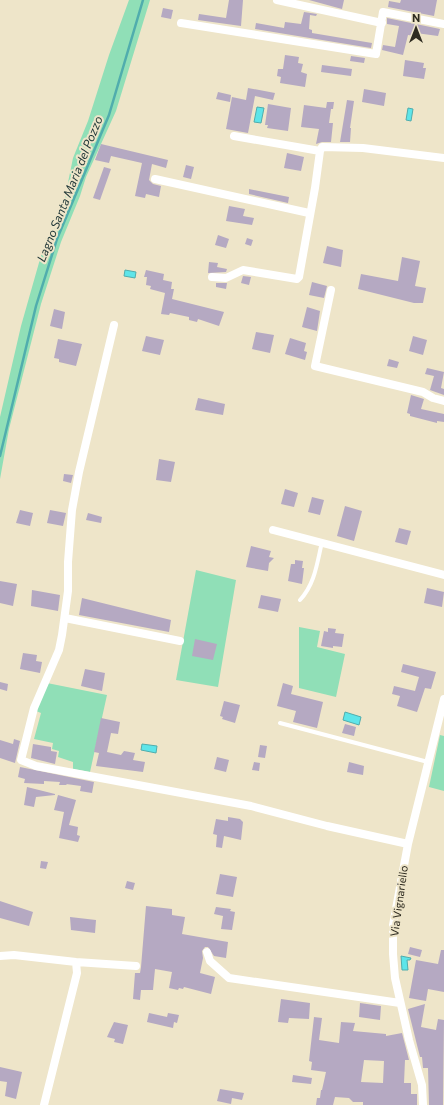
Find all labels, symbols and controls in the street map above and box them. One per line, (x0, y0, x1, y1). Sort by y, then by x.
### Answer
north arrow (396, 8, 436, 48)
text: N (412, 11, 420, 24)
water label: Lagno Santa Maria del Pozzo (33, 114, 105, 264)
street label: Via Vignariello (387, 864, 410, 937)

